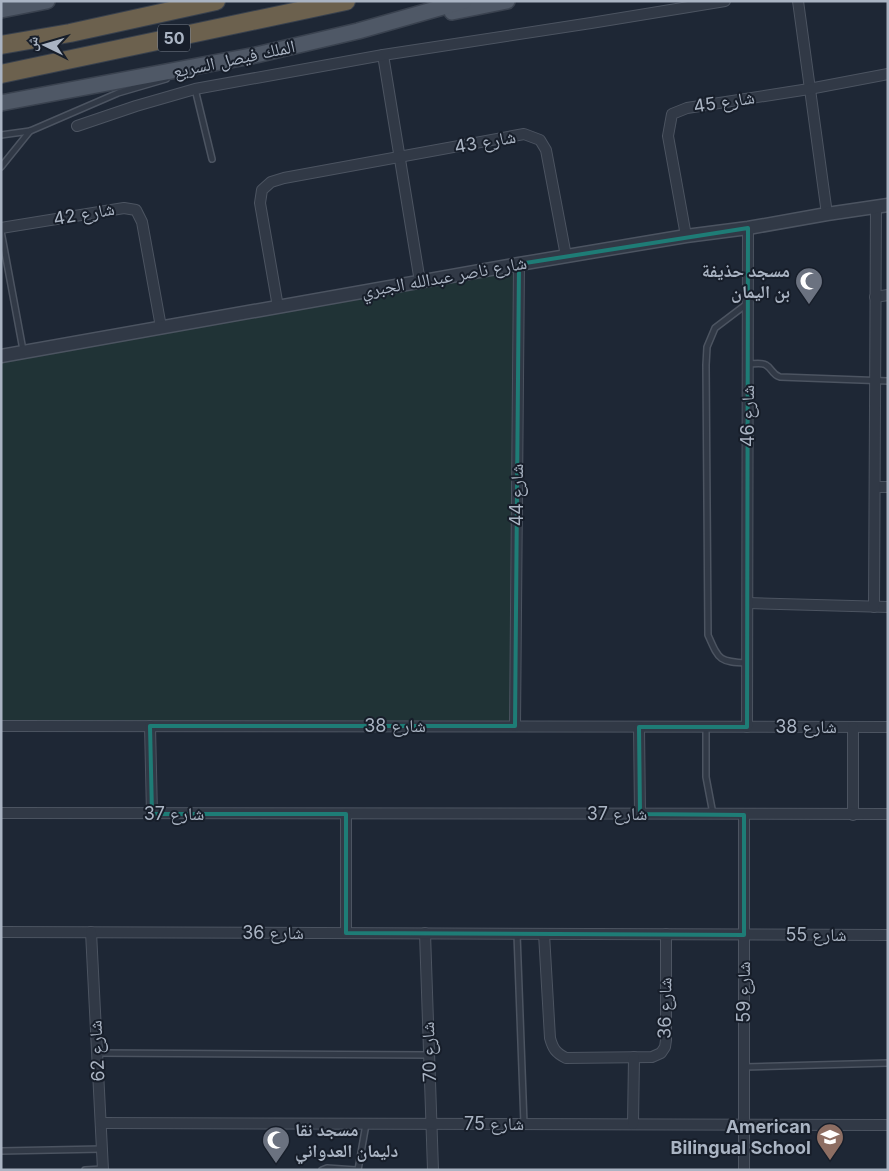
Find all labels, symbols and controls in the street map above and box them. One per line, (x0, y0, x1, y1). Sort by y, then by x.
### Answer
north arrow (20, 20, 70, 70)
road number: 50 (158, 24, 190, 52)
street label: الملك فيصل السريع (171, 35, 297, 84)
text: ش (22, 36, 42, 52)
street label: شارع 45 (692, 86, 756, 118)
street label: شارع 43 (453, 126, 517, 158)
street label: شارع 42 (52, 198, 116, 230)
street label: شارع ناصر عبدالله الجبري (360, 252, 529, 306)
place label: مسجد حذيفة بن اليمان (702, 260, 790, 303)
mosque icon: مسجد حذيفة بن اليمان (794, 266, 824, 305)
street label: شارع 46 (737, 385, 759, 447)
street label: شارع 44 (506, 464, 528, 526)
street label: شارع 38 (364, 715, 426, 737)
street label: شارع 38 (775, 716, 837, 738)
street label: شارع 37 (144, 803, 204, 825)
street label: شارع 37 (587, 803, 647, 825)
street label: شارع 36 (242, 922, 304, 944)
street label: شارع 55 (785, 924, 847, 946)
street label: شارع 59 (733, 961, 755, 1023)
street label: شارع 36 (653, 977, 677, 1039)
street label: شارع 62 (84, 1020, 110, 1082)
street label: شارع 70 (417, 1021, 441, 1083)
street label: شارع 75 (464, 1113, 524, 1135)
place label: American Bilingual School (671, 1116, 811, 1158)
place label: مسجد نقا دليمان العدواني (295, 1119, 398, 1165)
school or university icon: American Bilingual School (815, 1122, 845, 1161)
mosque icon: مسجد نقا دليمان العدواني (261, 1125, 291, 1164)

